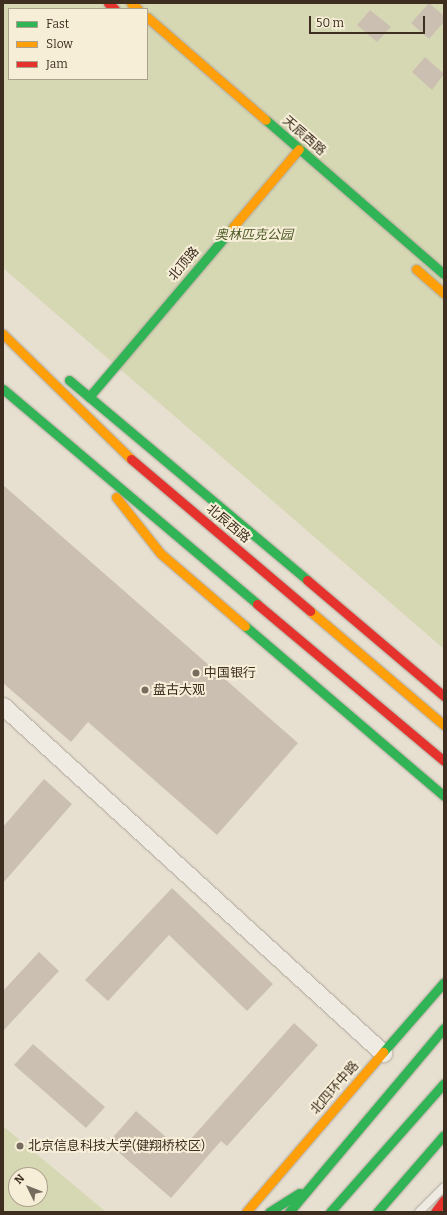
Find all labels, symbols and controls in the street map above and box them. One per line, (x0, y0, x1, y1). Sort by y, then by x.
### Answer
legend (8, 8, 148, 80)
scale bar (311, 8, 427, 34)
text: 50 m (316, 16, 344, 30)
text: Fast (46, 17, 69, 31)
text: Slow (46, 37, 73, 51)
text: Jam (46, 57, 68, 71)
street label: 天辰西路 (279, 113, 329, 159)
park label: 奥林匹克公园 (215, 227, 293, 243)
street label: 北顶路 (165, 244, 203, 284)
street label: 北辰西路 (203, 501, 253, 547)
place label: 中国银行 (204, 665, 256, 681)
marker: 中国银行 (191, 668, 201, 678)
place label: 盘古大观 (153, 682, 205, 698)
marker: 盘古大观 (140, 685, 150, 695)
street label: 北四环中路 (308, 1058, 362, 1118)
place label: 北京信息科技大学(健翔桥校区) (28, 1138, 205, 1154)
marker: 北京信息科技大学(健翔桥校区) (15, 1141, 25, 1151)
north arrow (8, 1167, 48, 1207)
text: N (12, 1172, 27, 1187)

